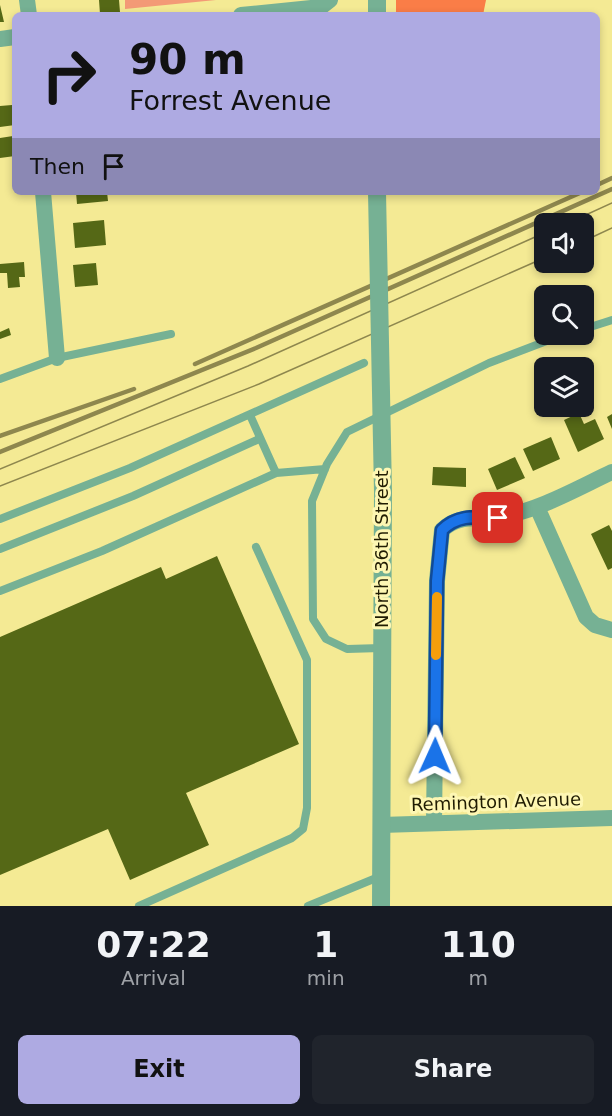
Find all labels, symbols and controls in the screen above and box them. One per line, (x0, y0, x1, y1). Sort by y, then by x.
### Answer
text: 90 m (129, 35, 246, 84)
icon: right (30, 36, 108, 114)
text: Forrest Avenue (129, 85, 331, 116)
icon: arrive (97, 150, 130, 183)
text: Then (30, 154, 85, 179)
map controls (534, 213, 594, 417)
button: sound (534, 213, 594, 273)
button: search (534, 285, 594, 345)
button: layers (534, 357, 594, 417)
street label: North 36th Street (371, 470, 392, 628)
pin (472, 492, 523, 543)
icon: arrive (481, 501, 514, 534)
position arrow (403, 724, 467, 788)
street label: Remington Avenue (411, 788, 581, 815)
text: 07:22 (96, 924, 211, 965)
text: 1 (313, 924, 338, 965)
text: 110 (441, 924, 516, 965)
text: Arrival (121, 966, 186, 990)
text: min (307, 966, 345, 990)
text: m (469, 966, 488, 990)
button: Exit (18, 1035, 300, 1104)
button: Share (312, 1035, 594, 1104)

